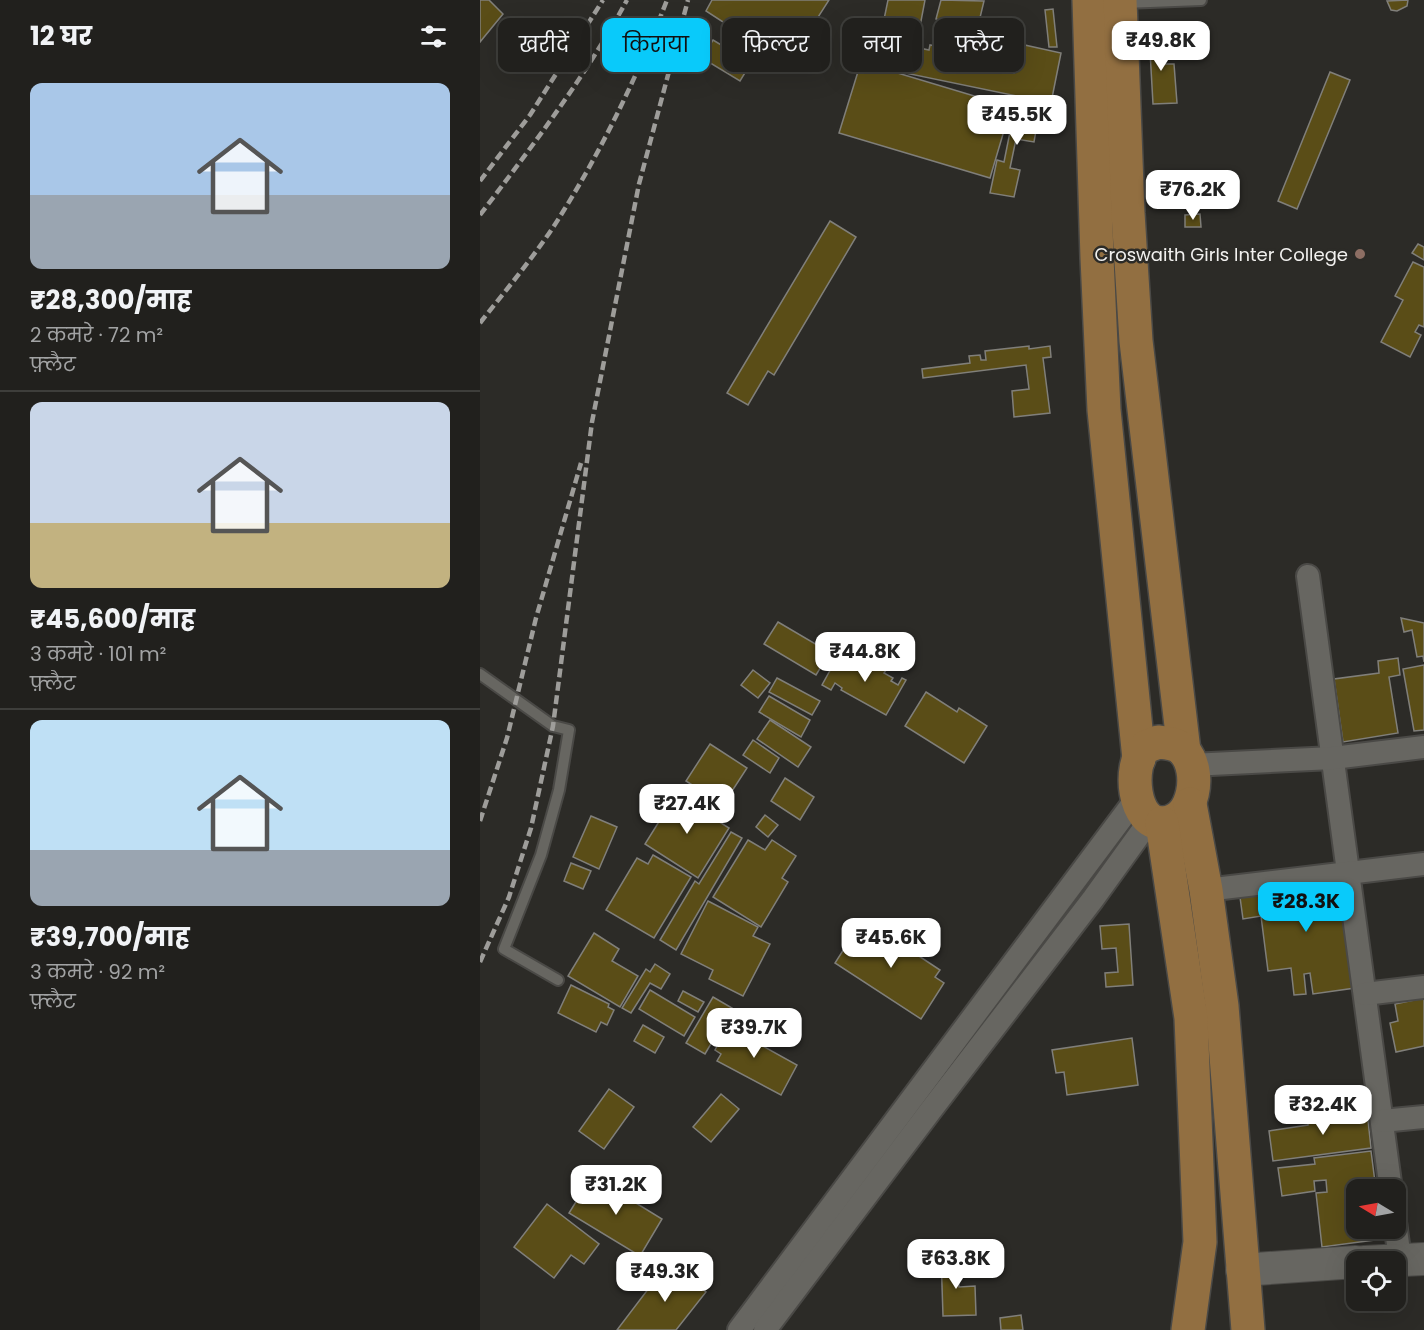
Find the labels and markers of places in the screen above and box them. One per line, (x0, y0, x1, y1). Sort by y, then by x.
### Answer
pin: ₹49.8K (1112, 21, 1210, 72)
pin: ₹45.5K (968, 95, 1066, 146)
pin: ₹76.2K (1144, 170, 1242, 221)
place label: Croswaith Girls Inter College (1095, 242, 1348, 267)
marker: Croswaith Girls Inter College (1353, 247, 1367, 261)
pin: ₹44.8K (816, 632, 914, 683)
pin: ₹27.4K (638, 784, 736, 835)
pin: ₹28.3K (1257, 882, 1355, 933)
pin: ₹45.6K (842, 918, 940, 969)
pin: ₹39.7K (705, 1008, 803, 1059)
pin: ₹32.4K (1274, 1085, 1372, 1136)
pin: ₹31.2K (567, 1165, 665, 1216)
pin: ₹63.8K (907, 1239, 1005, 1290)
pin: ₹49.3K (616, 1252, 714, 1303)

